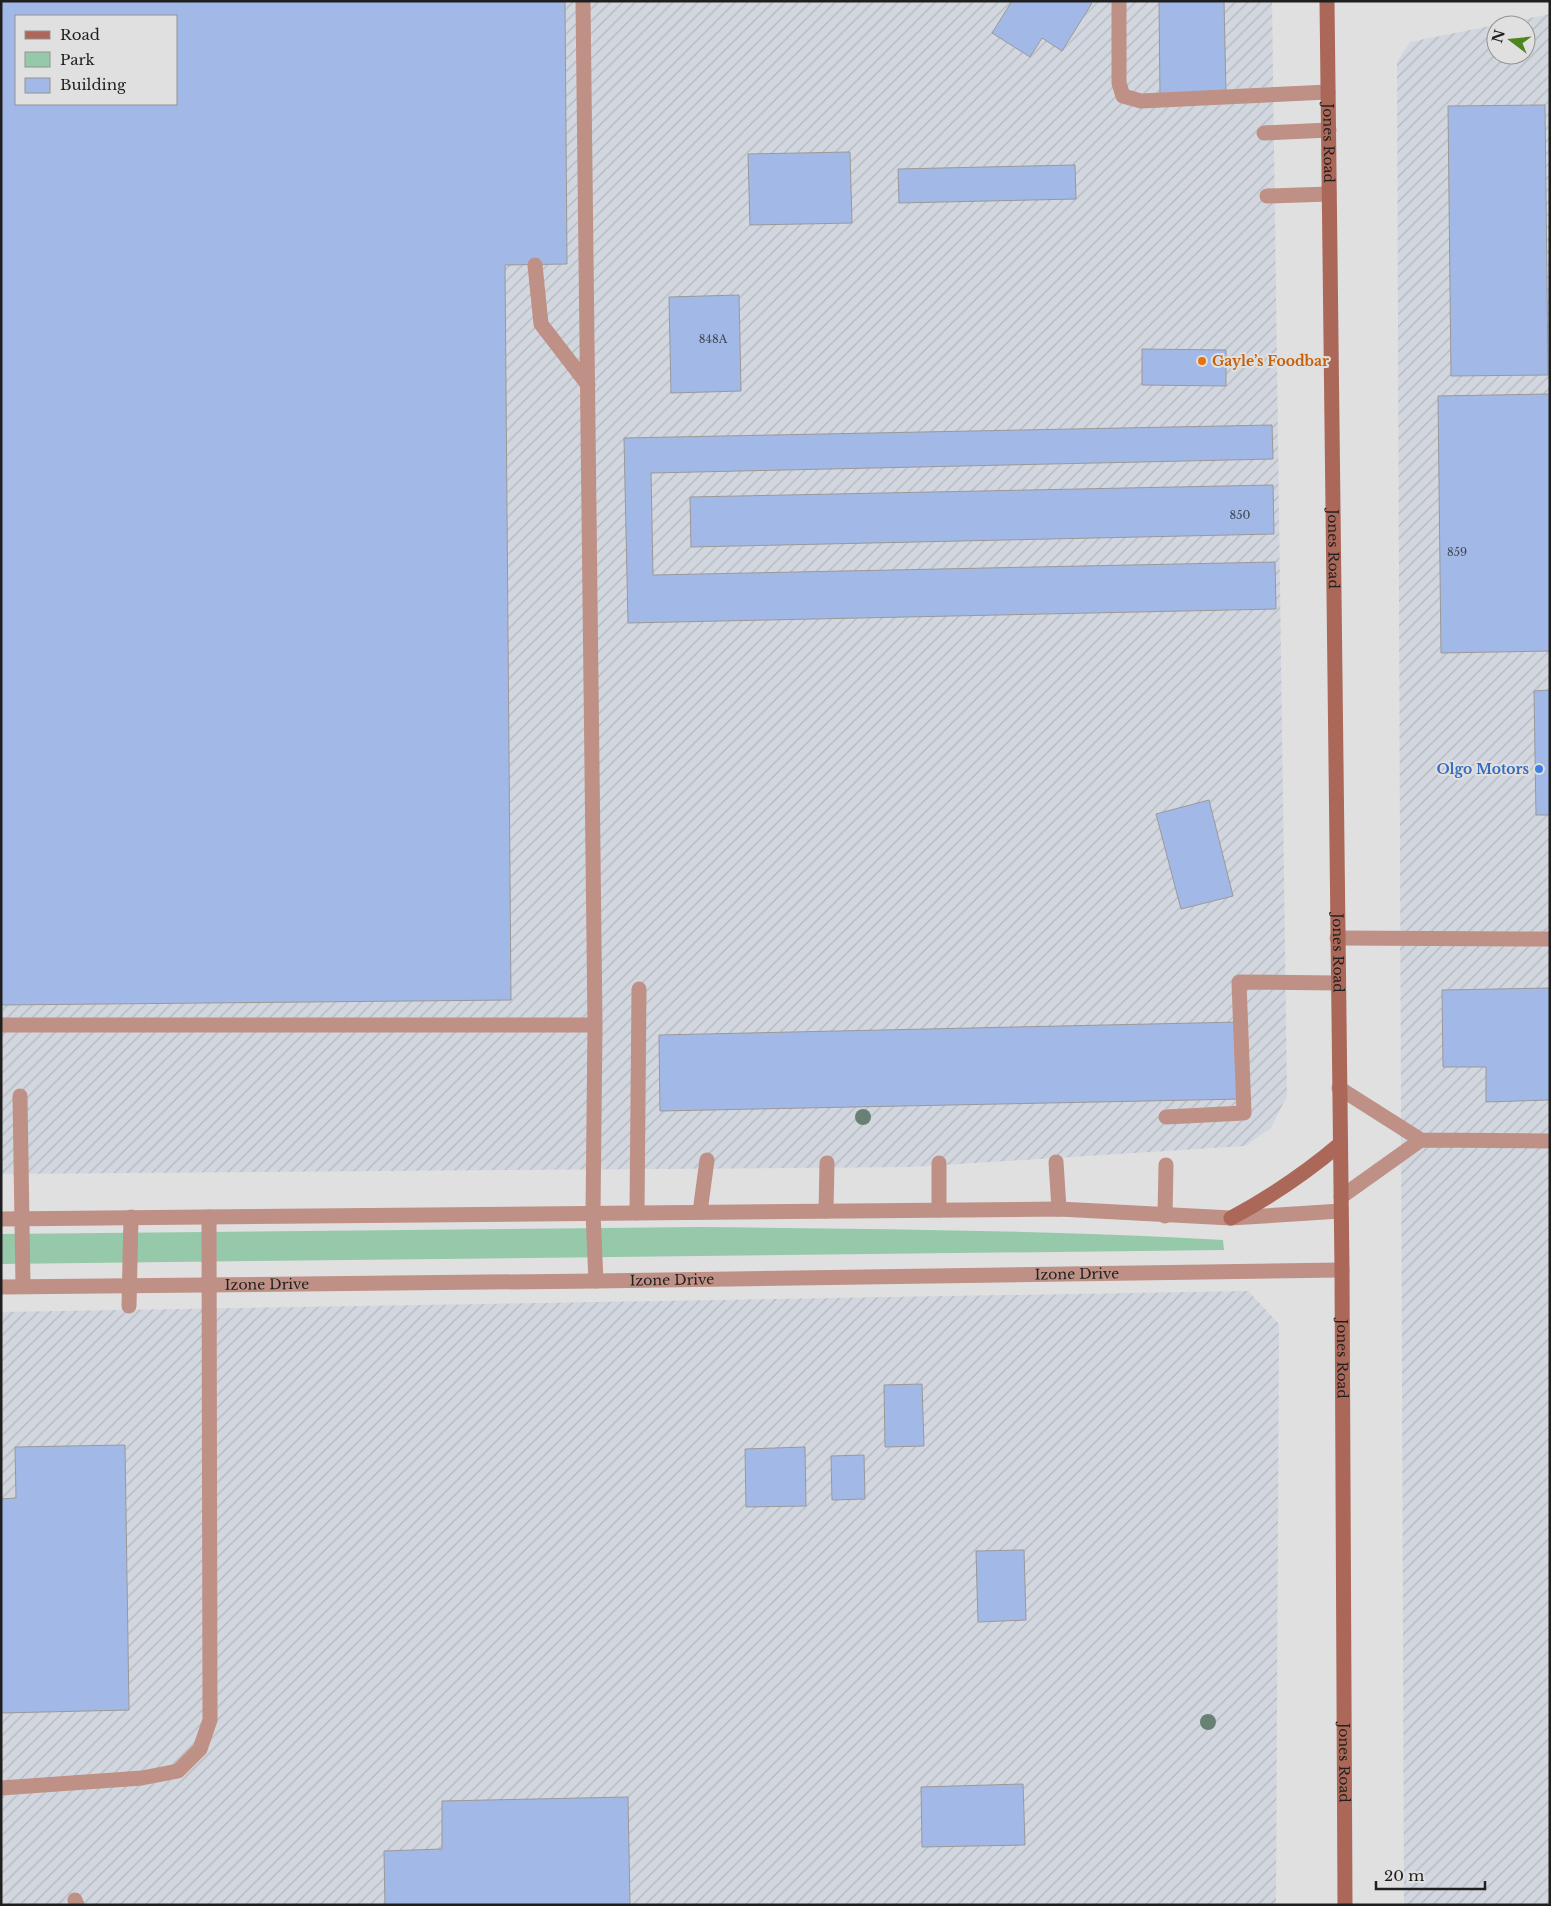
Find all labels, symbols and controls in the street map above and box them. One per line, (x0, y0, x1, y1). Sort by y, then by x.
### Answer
legend (15, 15, 178, 105)
north arrow (1486, 15, 1536, 65)
text: Road (60, 25, 100, 44)
text: N (1488, 28, 1509, 45)
text: Park (60, 50, 96, 69)
text: Building (60, 75, 127, 94)
street label: Jones Road (1319, 101, 1338, 183)
house number: 848A (699, 332, 728, 346)
place label: Gayle’s Foodbar (1212, 352, 1329, 370)
marker: Gayle’s Foodbar (1196, 355, 1208, 367)
street label: Jones Road (1324, 507, 1343, 589)
house number: 850 (1230, 508, 1251, 522)
house number: 859 (1447, 545, 1467, 559)
place label: Olgo Motors (1437, 760, 1529, 778)
marker: Olgo Motors (1533, 763, 1545, 775)
street label: Jones Road (1329, 911, 1348, 993)
street label: Izone Drive (1035, 1264, 1119, 1284)
street label: Izone Drive (630, 1270, 714, 1290)
street label: Izone Drive (225, 1275, 309, 1294)
street label: Jones Road (1333, 1317, 1352, 1399)
street label: Jones Road (1335, 1721, 1354, 1803)
scale bar (1376, 1858, 1485, 1890)
text: 20 m (1384, 1866, 1424, 1885)

